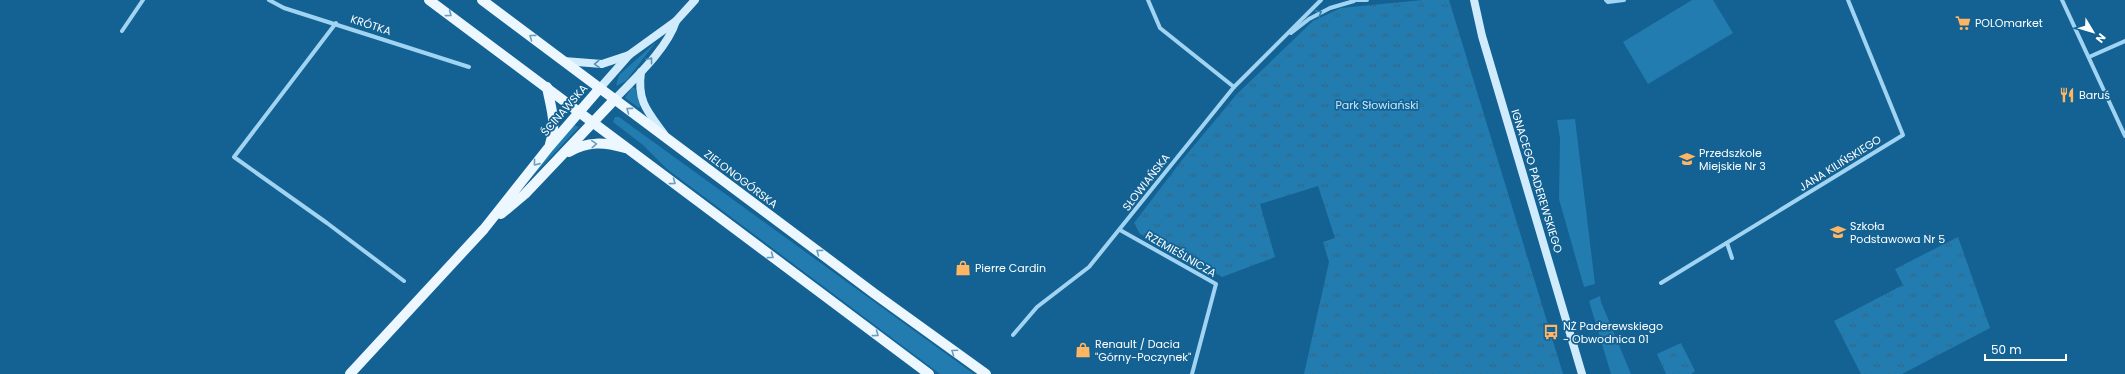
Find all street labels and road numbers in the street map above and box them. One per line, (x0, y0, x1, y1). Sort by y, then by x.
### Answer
street label: KRÓTKA (349, 11, 394, 39)
street label: ŚCINAWSKA (537, 80, 591, 139)
street label: IGNACEGO PADEREWSKIEGO (1507, 107, 1567, 255)
street label: JANA KILIŃSKIEGO (1796, 131, 1885, 195)
street label: ZIELONOGÓRSKA (701, 146, 782, 212)
street label: SŁOWIAŃSKA (1118, 149, 1174, 214)
street label: RZEMIEŚLNICZA (1143, 227, 1220, 281)

